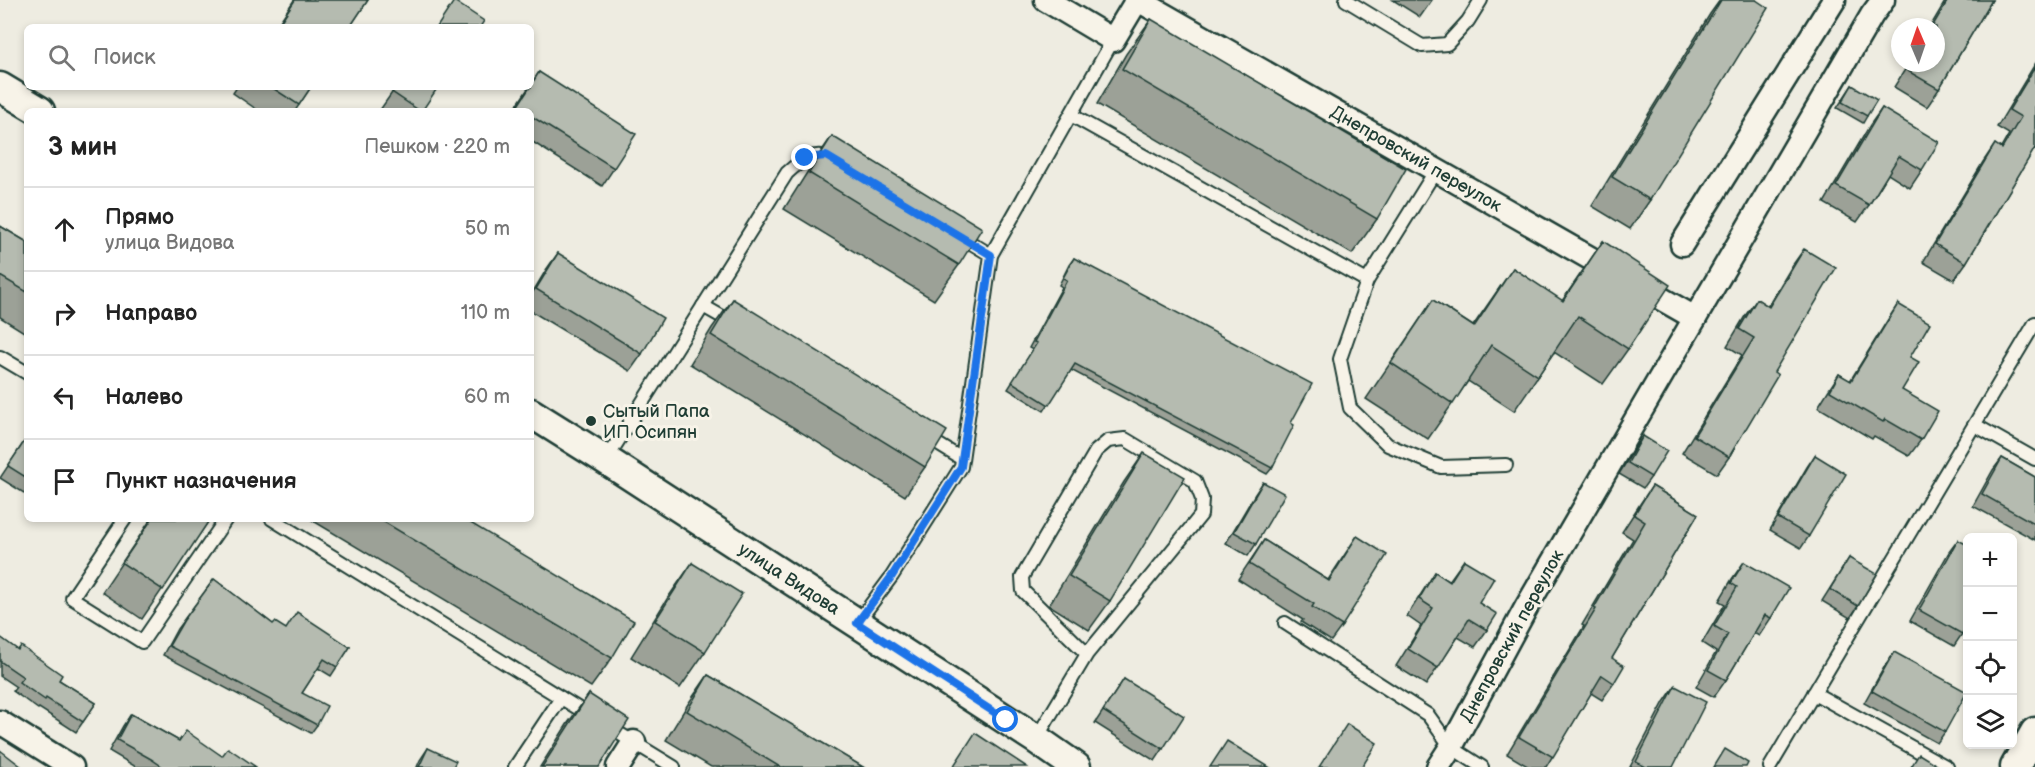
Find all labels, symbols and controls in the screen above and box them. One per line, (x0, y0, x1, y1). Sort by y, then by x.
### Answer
north arrow (1891, 18, 1945, 72)
search box (24, 24, 534, 90)
icon: search (45, 41, 78, 74)
text: Поиск (93, 44, 156, 71)
street label: Днепровский переулок (1327, 101, 1506, 217)
text: 3 мин (48, 132, 117, 163)
text: Пешком · 220 m (364, 135, 510, 159)
route end (791, 144, 817, 170)
text: Прямо (105, 204, 174, 231)
icon: ahead (48, 213, 81, 246)
text: 50 m (465, 217, 510, 241)
text: улица Видова (105, 231, 234, 255)
icon: right (48, 297, 81, 330)
text: Направо (105, 300, 197, 327)
text: 110 m (461, 301, 510, 325)
icon: left (48, 381, 81, 414)
text: Налево (105, 384, 183, 411)
text: 60 m (464, 385, 510, 409)
place label: Сытый Папа ИП Осипян (603, 401, 710, 443)
marker: Сытый Папа ИП Осипян (584, 414, 598, 428)
icon: arrive (48, 465, 81, 498)
text: Пункт назначения (105, 468, 297, 495)
map controls (1963, 533, 2017, 749)
button: + (1963, 533, 2017, 587)
street label: улица Видова (734, 538, 844, 620)
street label: Днепровский переулок (1456, 546, 1568, 726)
button: − (1963, 587, 2017, 641)
button: locate (1963, 641, 2017, 695)
button: layers (1963, 695, 2017, 749)
route start (992, 706, 1018, 732)

